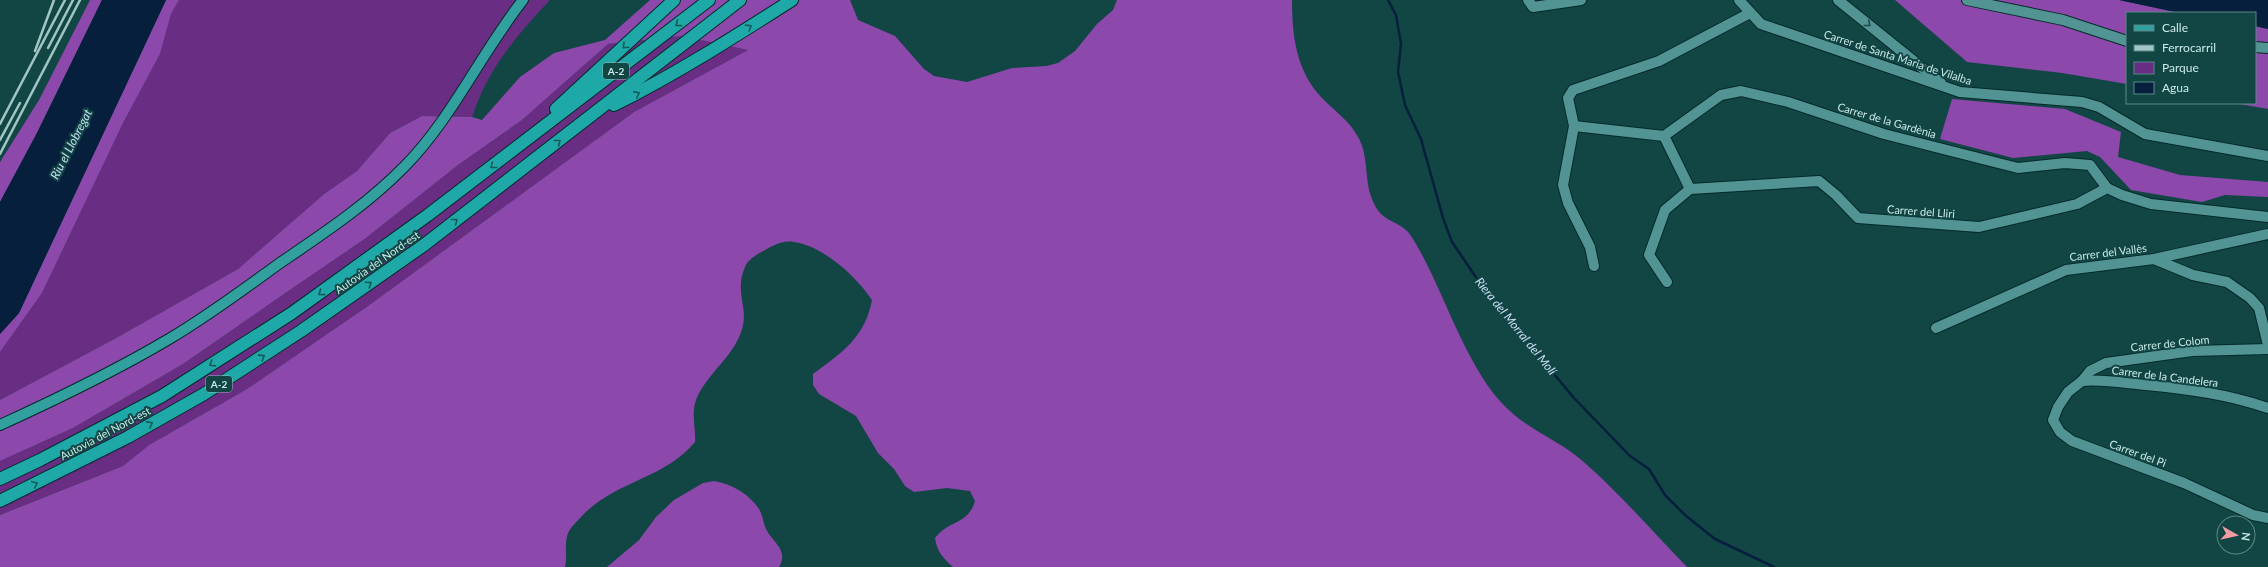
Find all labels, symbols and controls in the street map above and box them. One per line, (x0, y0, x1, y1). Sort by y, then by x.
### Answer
legend (2126, 12, 2256, 104)
one-way arrow (675, 19, 682, 26)
one-way arrow (1864, 20, 1871, 27)
text: Calle (2162, 20, 2188, 35)
one-way arrow (745, 25, 752, 32)
street label: Carrer de Santa Maria de Vilalba (1822, 27, 1974, 87)
text: Ferrocarril (2162, 40, 2216, 55)
one-way arrow (622, 41, 630, 49)
text: Parque (2162, 60, 2199, 75)
road number: A-2 (603, 63, 629, 79)
text: Agua (2162, 80, 2189, 95)
one-way arrow (633, 91, 640, 98)
street label: Carrer de la Gardènia (1836, 100, 1938, 140)
water label: Riu el Llobregat (47, 106, 95, 182)
one-way arrow (553, 139, 560, 146)
one-way arrow (490, 161, 497, 168)
street label: Carrer del Lliri (1887, 202, 1956, 220)
one-way arrow (450, 219, 457, 226)
street label: Autovia del Nord-est (332, 228, 422, 296)
street label: Carrer del Vallès (2069, 241, 2148, 263)
water label: Riera del Morral del Molí (1472, 274, 1561, 379)
one-way arrow (365, 281, 372, 289)
one-way arrow (318, 288, 325, 295)
street label: Carrer de Colom (2130, 332, 2210, 354)
one-way arrow (257, 354, 264, 361)
one-way arrow (209, 360, 216, 367)
street label: Carrer de la Candelera (2111, 363, 2219, 389)
road number: A-2 (206, 376, 232, 392)
street label: Autovia del Nord-est (58, 404, 152, 462)
one-way arrow (146, 421, 154, 429)
street label: Carrer del Pi (2108, 437, 2169, 469)
one-way arrow (31, 481, 39, 489)
north arrow (2216, 515, 2256, 555)
text: N (2239, 531, 2253, 542)

